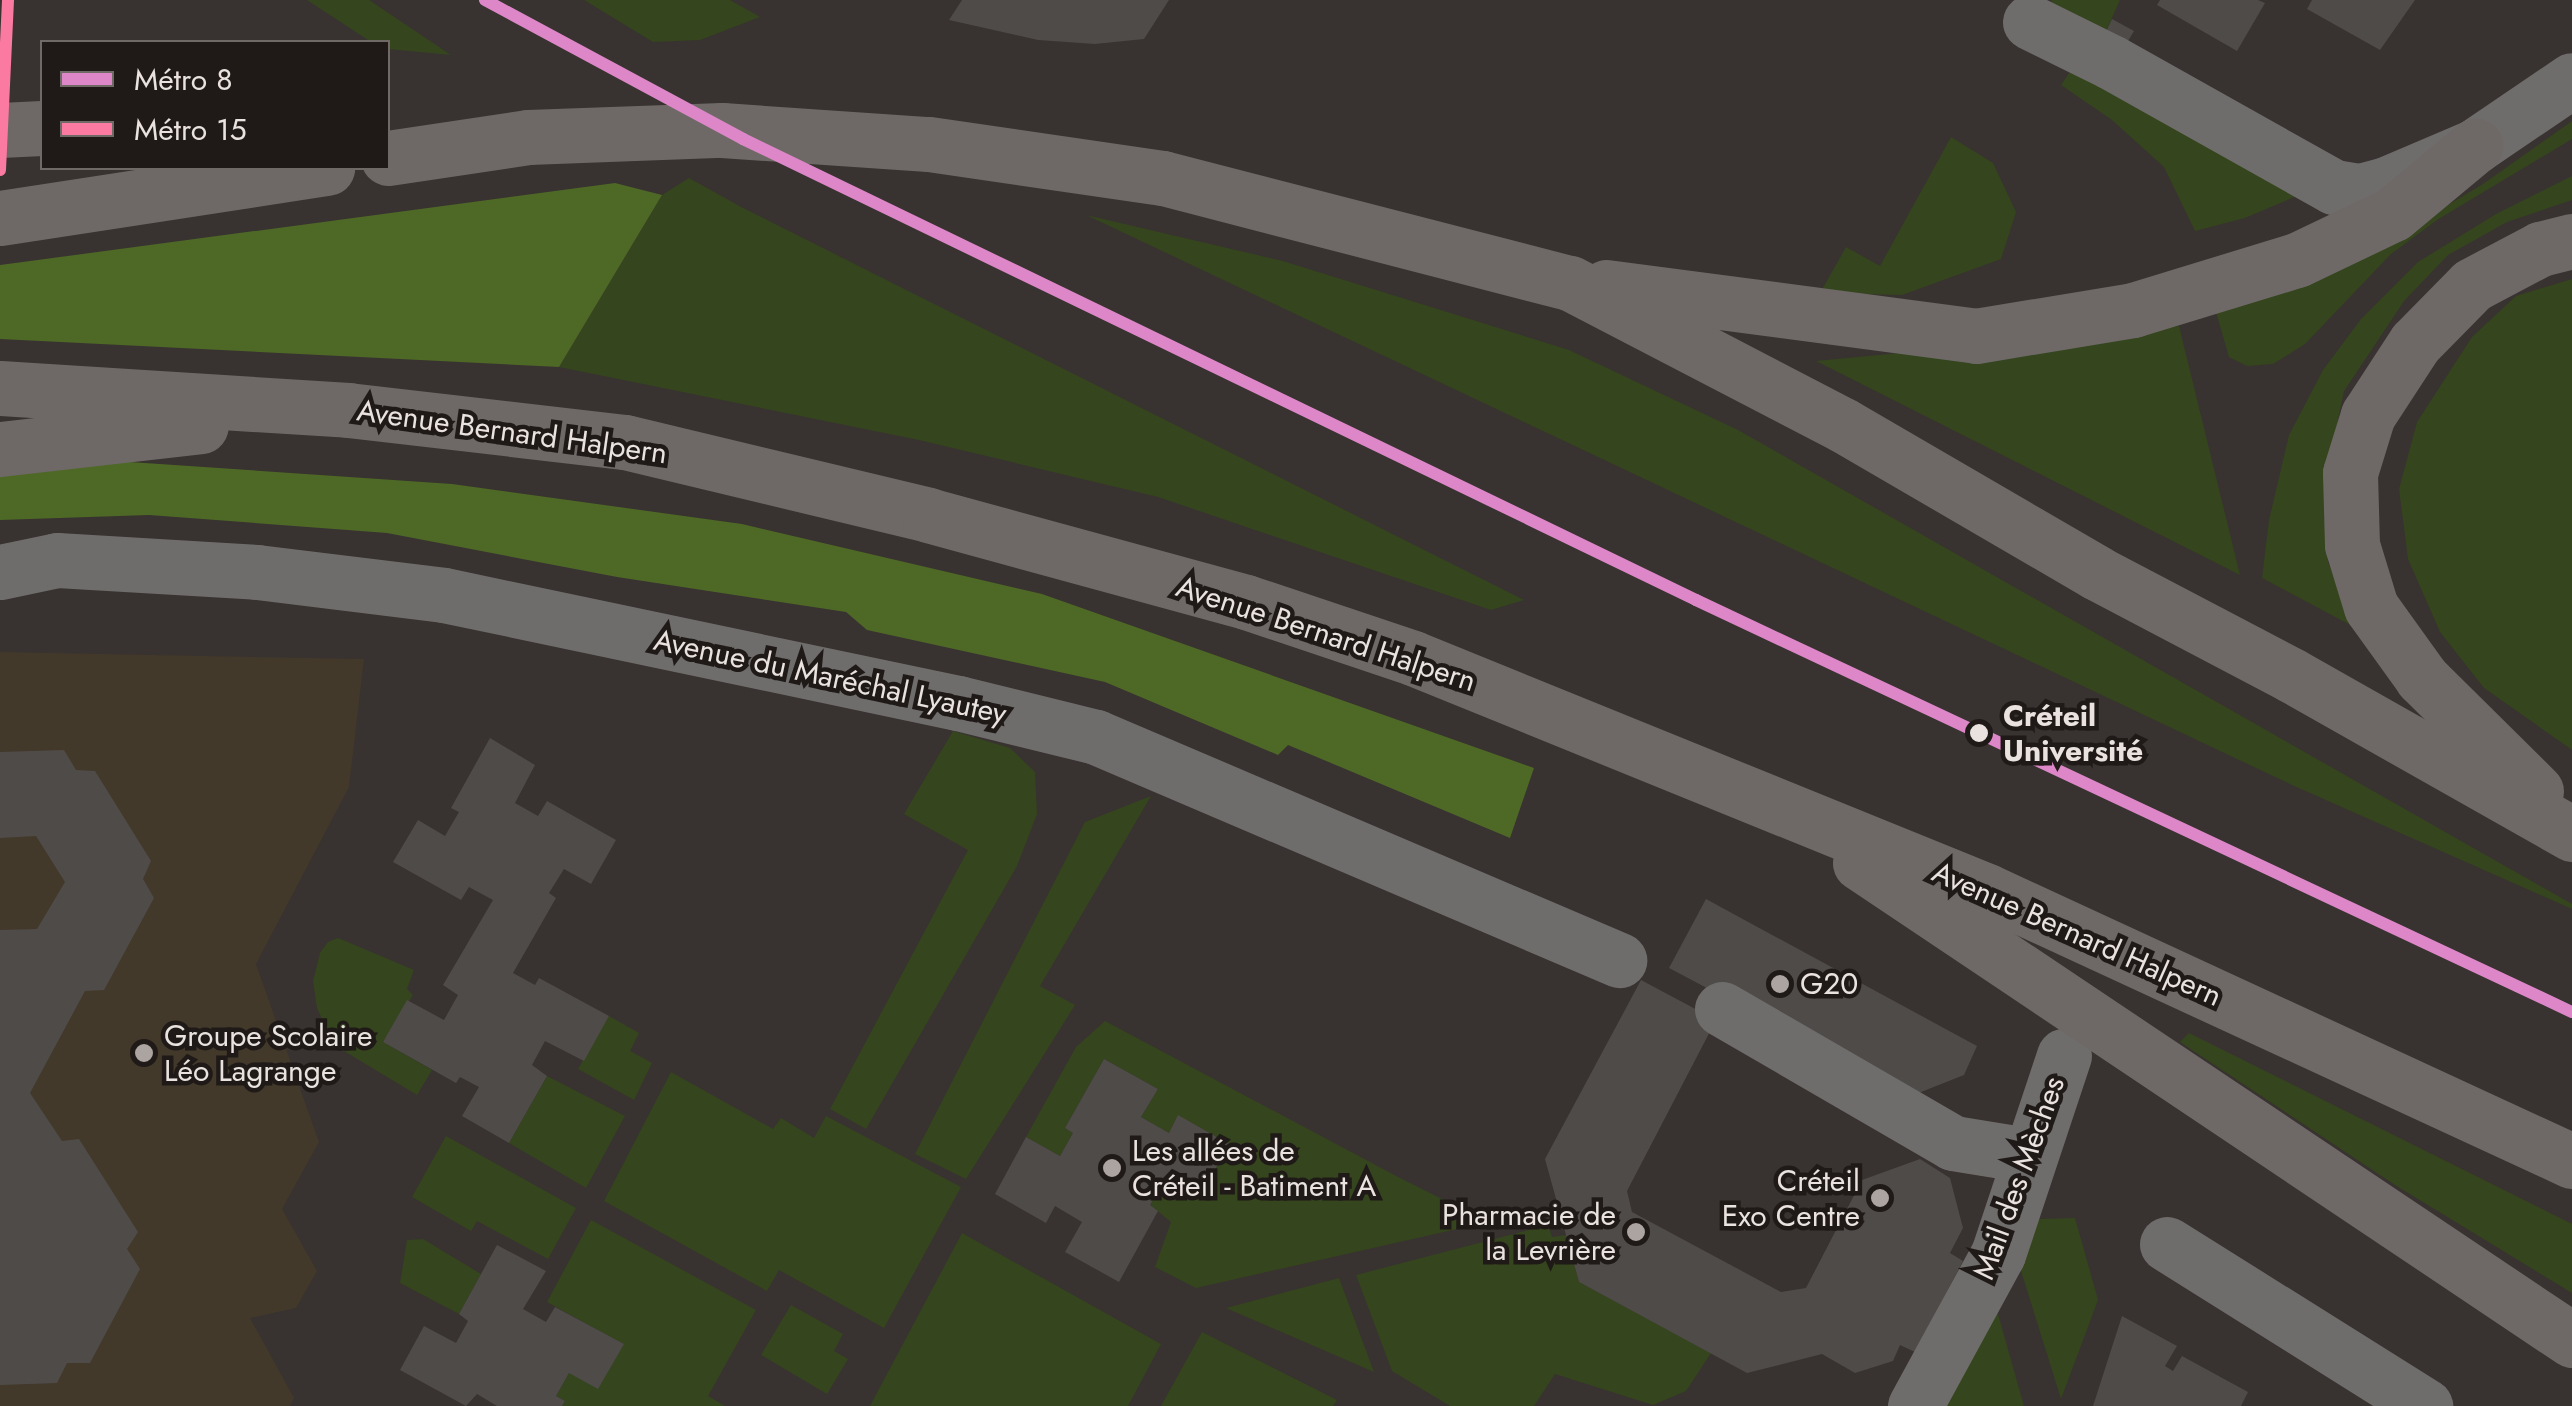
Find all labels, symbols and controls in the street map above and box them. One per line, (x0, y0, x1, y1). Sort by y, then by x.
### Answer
legend (40, 40, 390, 170)
text: Métro 8 (134, 58, 233, 101)
text: Métro 15 (134, 108, 247, 151)
street label: Avenue Bernard Halpern (355, 392, 669, 472)
street label: Avenue Bernard Halpern (1172, 569, 1480, 699)
street label: Avenue du Maréchal Lyautey (650, 622, 1010, 732)
place label: Créteil Université (2003, 698, 2143, 768)
marker: Créteil Université (1964, 718, 1994, 748)
street label: Avenue Bernard Halpern (1927, 854, 2227, 1014)
place label: G20 (1800, 966, 1858, 1002)
marker: G20 (1769, 973, 1791, 995)
place label: Groupe Scolaire Léo Lagrange (164, 1018, 372, 1088)
marker: Groupe Scolaire Léo Lagrange (133, 1042, 155, 1064)
street label: Mail des Mèches (1966, 1072, 2072, 1284)
place label: Les allées de Créteil - Batiment A (1132, 1133, 1376, 1204)
marker: Les allées de Créteil - Batiment A (1101, 1157, 1123, 1179)
place label: Créteil Exo Centre (1722, 1163, 1860, 1234)
marker: Créteil Exo Centre (1869, 1187, 1891, 1209)
place label: Pharmacie de la Levrière (1442, 1197, 1616, 1268)
marker: Pharmacie de la Levrière (1625, 1221, 1647, 1243)

